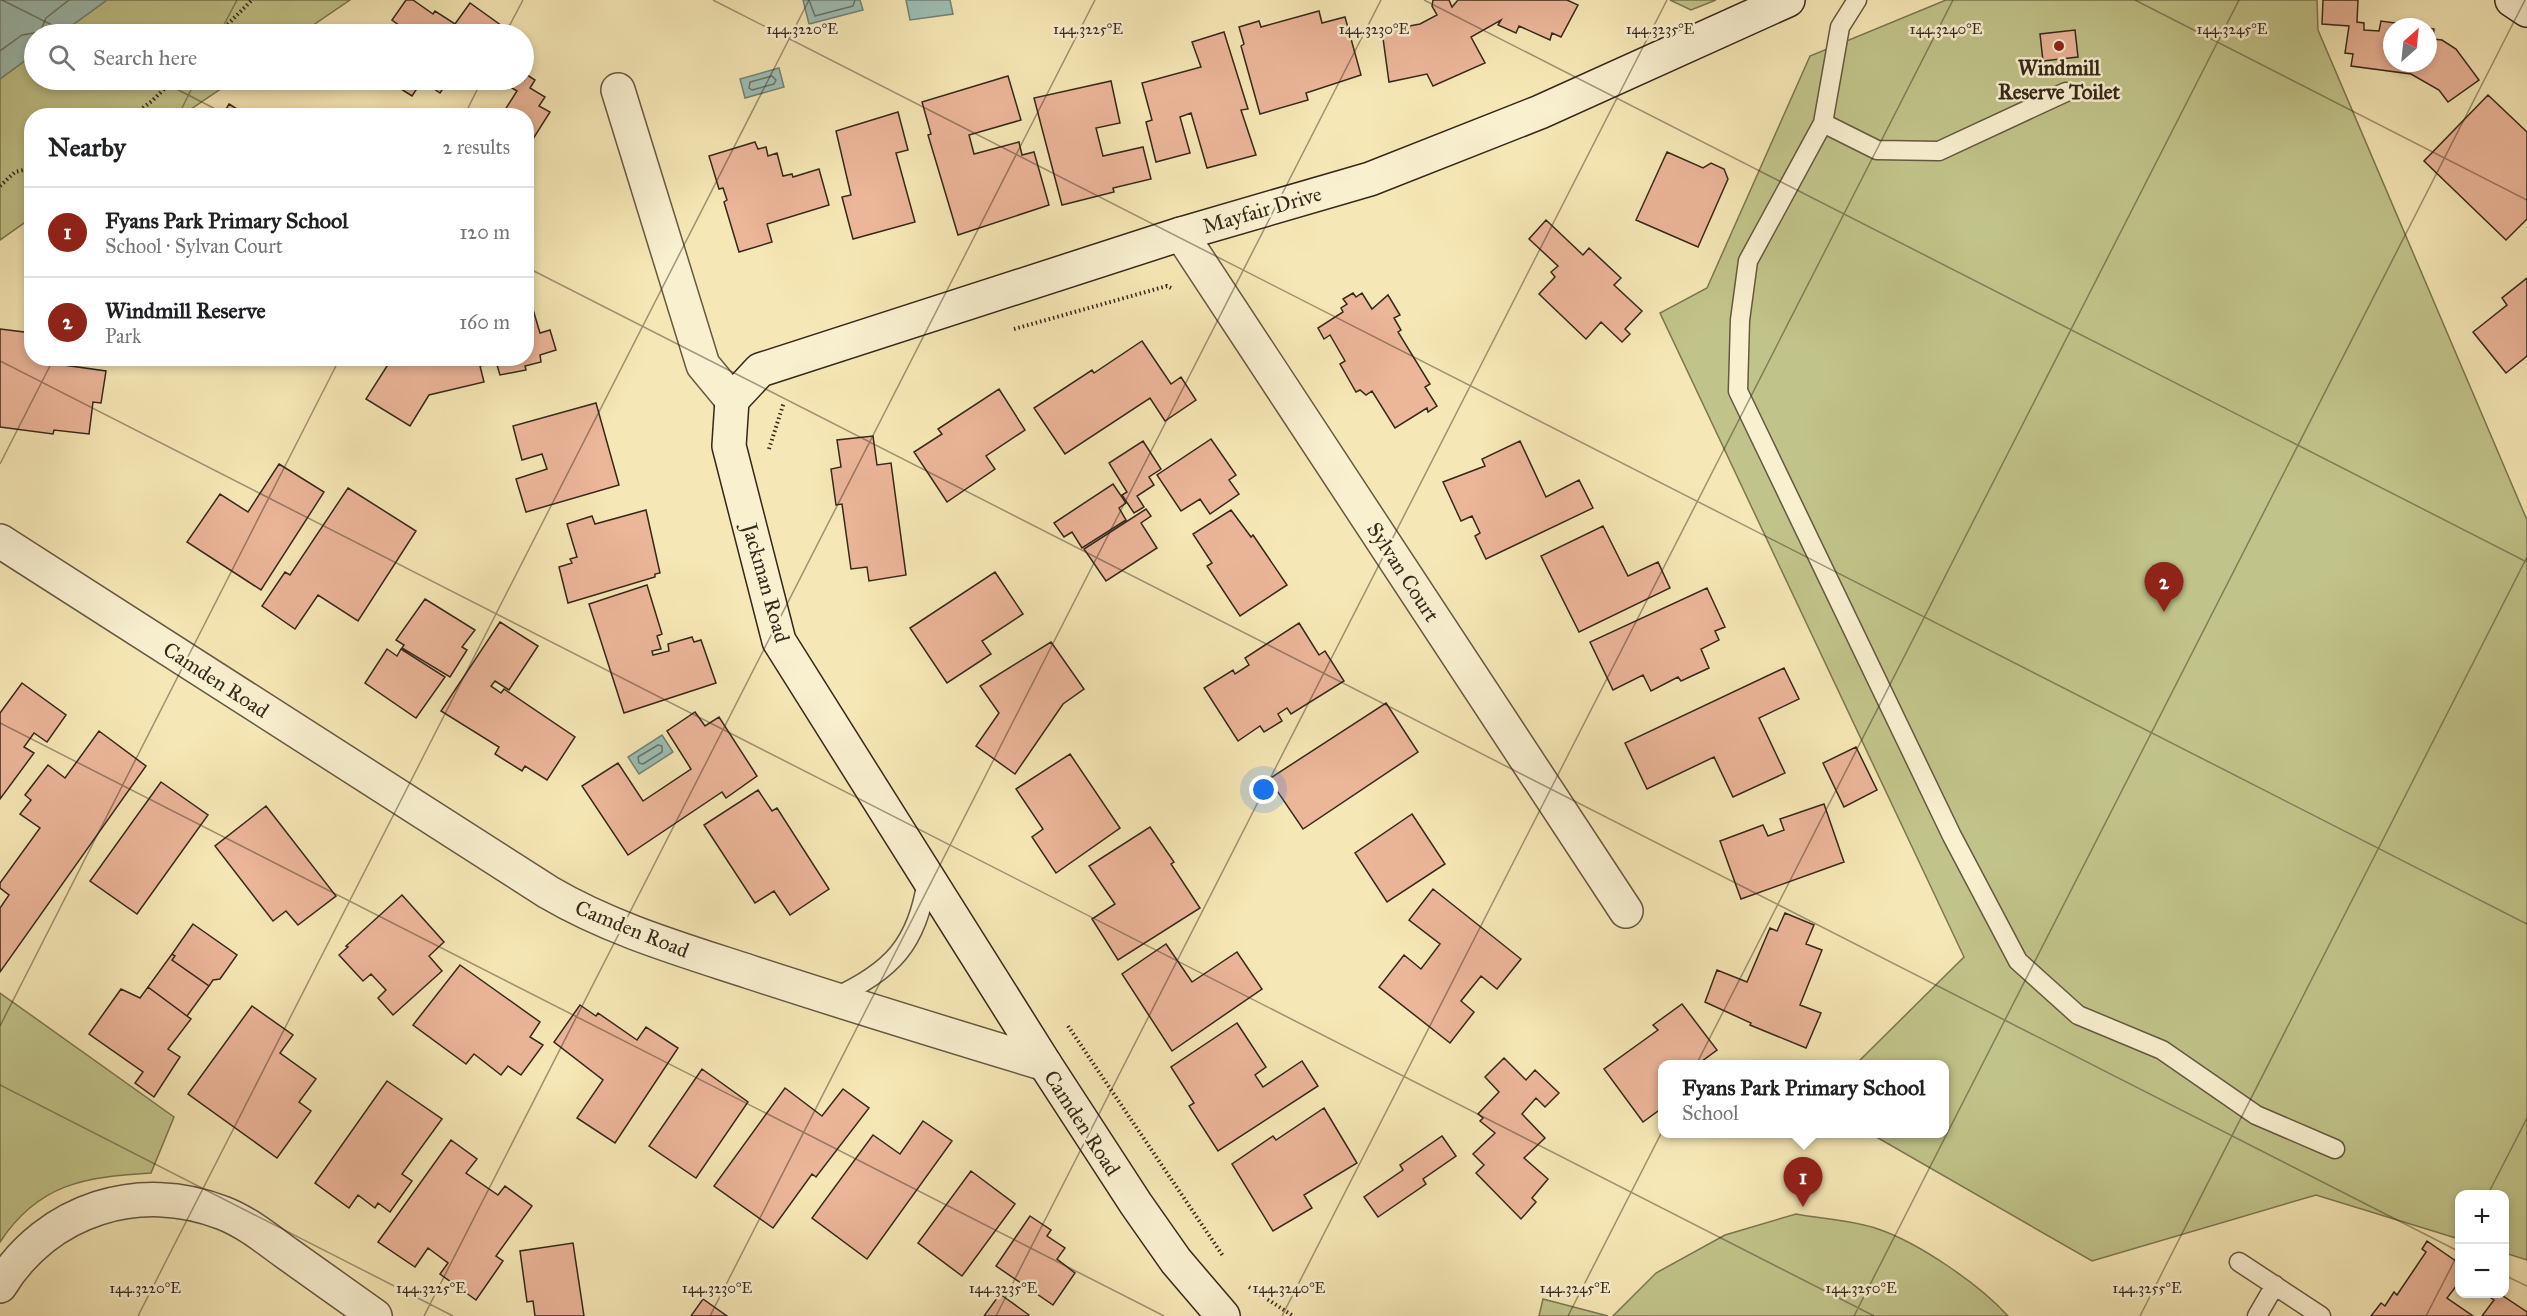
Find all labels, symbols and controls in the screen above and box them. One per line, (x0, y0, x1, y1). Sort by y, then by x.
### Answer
north arrow (2383, 18, 2437, 72)
text: 144.3220°E (766, 20, 838, 38)
text: 144.3225°E (1053, 20, 1123, 38)
text: 144.3230°E (1339, 20, 1409, 38)
text: 144.3235°E (1626, 20, 1695, 38)
text: 144.3240°E (1910, 20, 1983, 38)
text: 144.3245°E (2196, 20, 2268, 38)
search box (24, 24, 534, 90)
marker: Windmill Reserve Toilet (2052, 39, 2066, 53)
icon: search (45, 41, 78, 74)
text: Search here (93, 44, 197, 71)
place label: Windmill Reserve Toilet (1998, 55, 2121, 105)
text: Nearby (48, 131, 126, 163)
text: 2 results (442, 135, 510, 159)
street label: Mayfair Drive (1199, 181, 1325, 239)
text: Fyans Park Primary School (105, 207, 348, 234)
text: 1 (64, 220, 71, 244)
text: 120 m (459, 220, 510, 244)
text: School · Sylvan Court (105, 234, 283, 258)
text: Windmill Reserve (105, 297, 266, 324)
text: 2 (63, 310, 72, 334)
text: 160 m (459, 310, 510, 334)
text: Park (105, 324, 141, 348)
street label: Sylvan Court (1361, 517, 1445, 627)
street label: Jackman Road (736, 519, 796, 646)
pin: 2 (2144, 562, 2184, 612)
street label: Camden Road (158, 636, 274, 724)
your location (1249, 775, 1278, 804)
street label: Camden Road (571, 894, 693, 964)
popup (1658, 1060, 1949, 1138)
street label: Camden Road (1038, 1065, 1126, 1181)
text: Fyans Park Primary School (1682, 1074, 1925, 1101)
text: School (1682, 1101, 1739, 1125)
pin: 1 (1784, 1158, 1822, 1207)
map controls (2455, 1190, 2509, 1298)
button: + (2455, 1190, 2509, 1244)
button: − (2455, 1244, 2509, 1298)
text: 144.3220°E (109, 1279, 181, 1297)
text: 144.3225°E (396, 1279, 466, 1297)
text: 144.3230°E (682, 1279, 752, 1297)
text: 144.3235°E (969, 1279, 1038, 1297)
text: 144.3240°E (1253, 1279, 1326, 1297)
text: 144.3245°E (1539, 1279, 1611, 1297)
text: 144.3250°E (1825, 1279, 1897, 1297)
text: 144.3255°E (2112, 1279, 2182, 1297)

